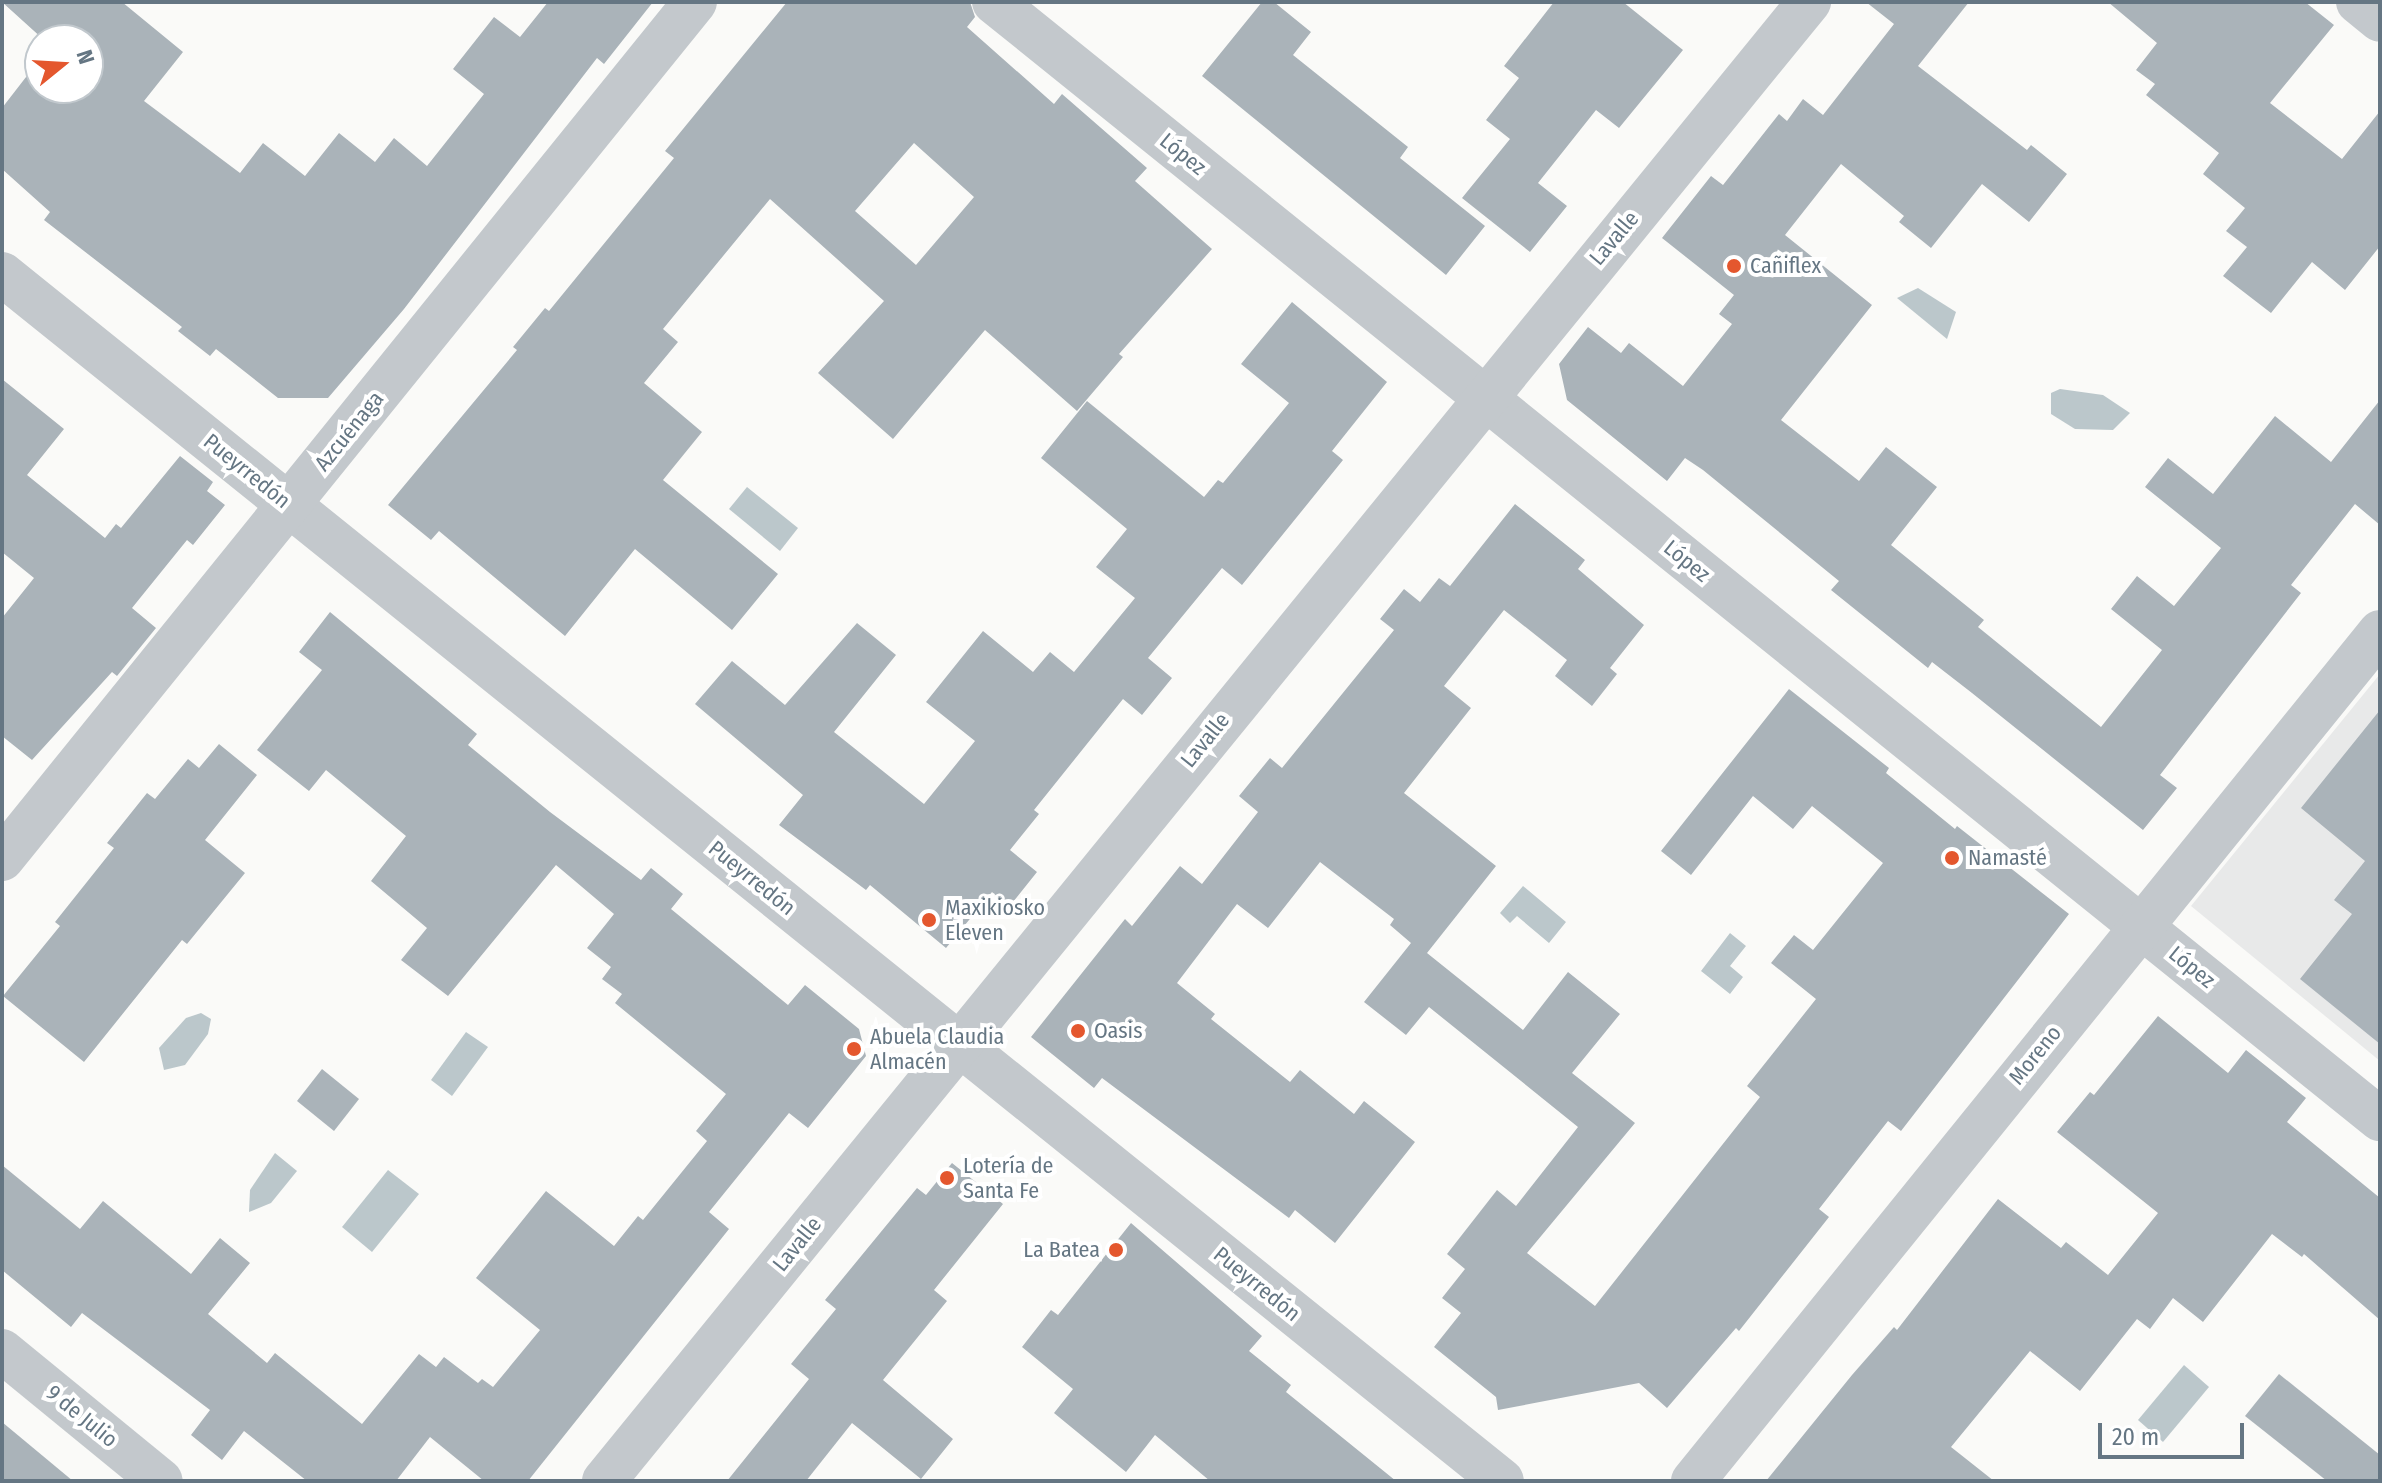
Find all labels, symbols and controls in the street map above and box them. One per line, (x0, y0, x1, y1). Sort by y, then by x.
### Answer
north arrow (24, 24, 104, 104)
text: N (71, 47, 100, 67)
street label: López (1155, 127, 1211, 181)
street label: Lavalle (1584, 206, 1644, 270)
place label: Cañiflex (1750, 253, 1821, 279)
marker: Cañiflex (1725, 257, 1743, 275)
street label: Azcuénaga (309, 386, 389, 476)
street label: Pueyrredón (198, 428, 296, 514)
street label: López (1659, 534, 1715, 588)
street label: Lavalle (1175, 707, 1235, 773)
street label: Pueyrredón (703, 835, 801, 921)
place label: Namasté (1968, 845, 2047, 871)
marker: Namasté (1943, 849, 1961, 867)
place label: Maxikiosko Eleven (945, 894, 1045, 946)
marker: Maxikiosko Eleven (920, 911, 938, 929)
street label: López (2164, 940, 2220, 994)
place label: Oasis (1094, 1018, 1143, 1044)
street label: Moreno (2003, 1020, 2067, 1090)
marker: Oasis (1069, 1022, 1087, 1040)
place label: Abuela Claudia Almacén (870, 1023, 1004, 1074)
marker: Abuela Claudia Almacén (845, 1040, 863, 1058)
place label: Lotería de Santa Fe (963, 1152, 1053, 1204)
marker: Lotería de Santa Fe (938, 1169, 956, 1187)
street label: Lavalle (767, 1211, 827, 1277)
place label: La Batea (1023, 1237, 1100, 1263)
marker: La Batea (1107, 1241, 1125, 1259)
street label: Pueyrredón (1208, 1241, 1306, 1327)
street label: 9 de Julio (41, 1379, 123, 1453)
scale bar (2102, 1407, 2248, 1457)
text: 20 m (2112, 1423, 2159, 1451)

